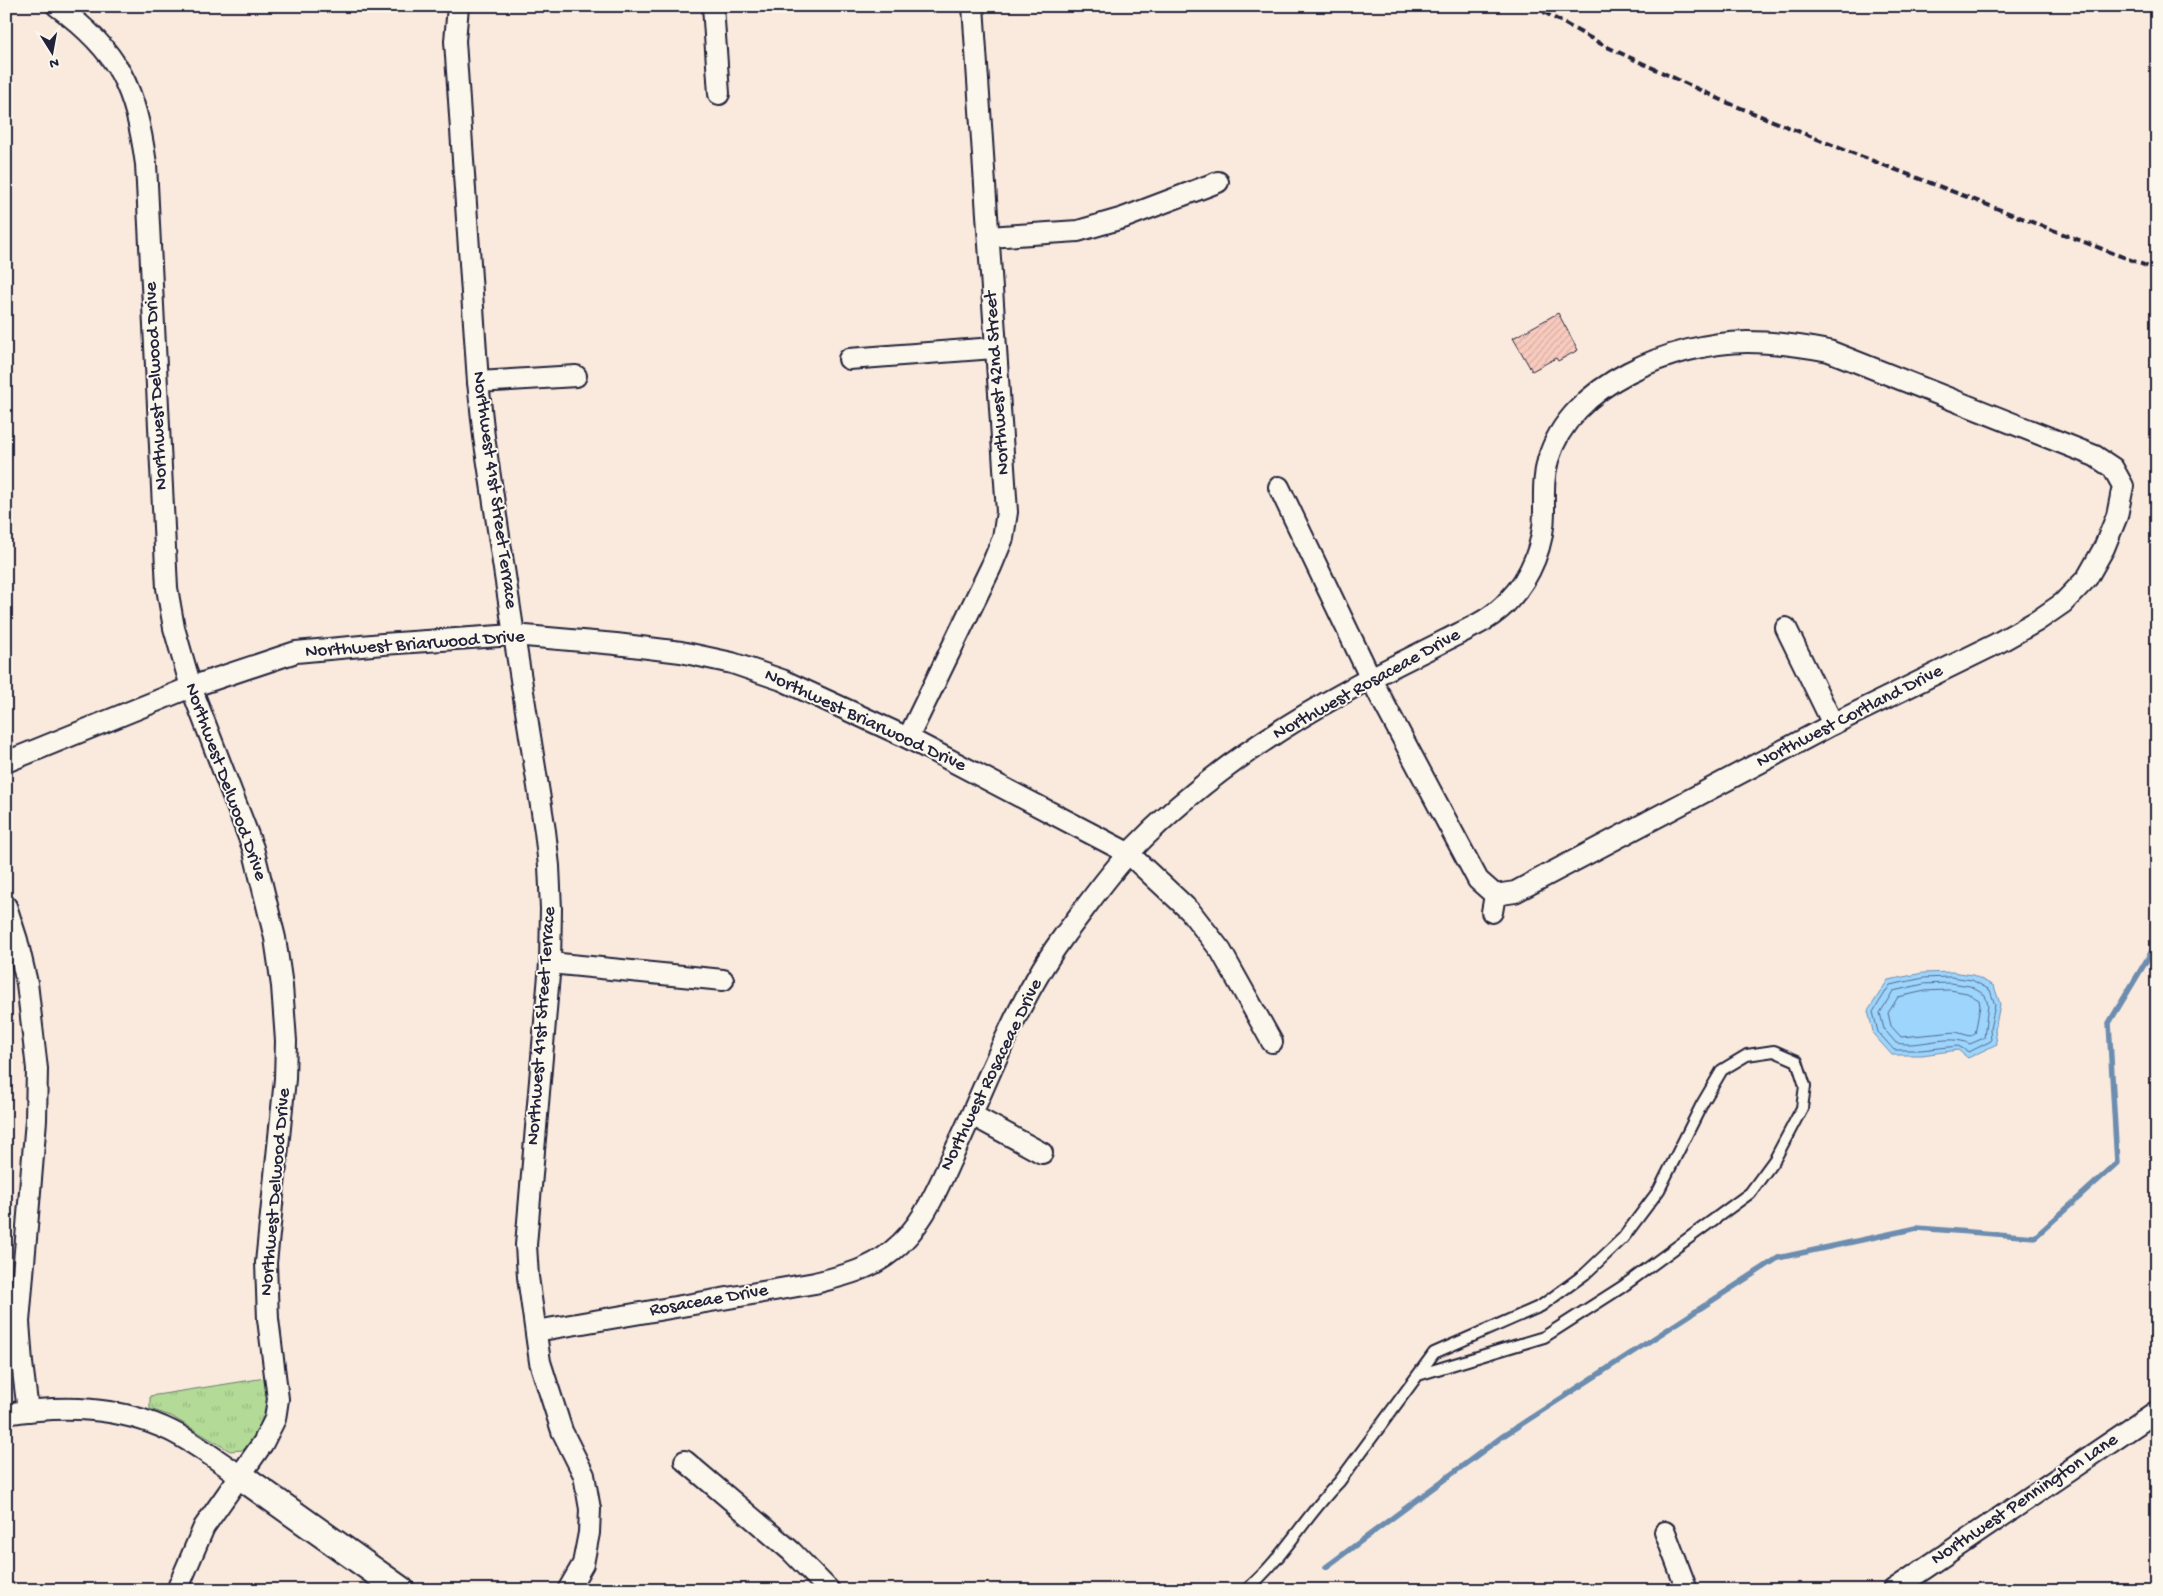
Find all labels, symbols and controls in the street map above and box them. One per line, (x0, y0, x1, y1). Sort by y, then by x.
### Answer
north arrow (28, 28, 78, 78)
text: N (48, 53, 60, 72)
street label: Northwest Delwood Drive (140, 281, 174, 491)
street label: Northwest 42nd Street (980, 288, 1016, 476)
street label: Northwest 41st Street Terrace (466, 370, 522, 610)
street label: Northwest Rosaceae Drive (1269, 624, 1465, 746)
street label: Northwest Briarwood Drive (304, 626, 526, 664)
street label: Northwest Cortland Drive (1753, 660, 1947, 774)
street label: Northwest Briarwood Drive (760, 664, 970, 778)
street label: Northwest Delwood Drive (179, 680, 272, 884)
street label: Northwest 41st Street Terrace (522, 906, 562, 1146)
street label: Northwest Rosaceae Drive (935, 975, 1049, 1175)
street label: Northwest Delwood Drive (255, 1087, 297, 1297)
street label: Rosaceae Drive (648, 1279, 770, 1323)
street label: Northwest Pennington Lane (1927, 1429, 2123, 1571)

